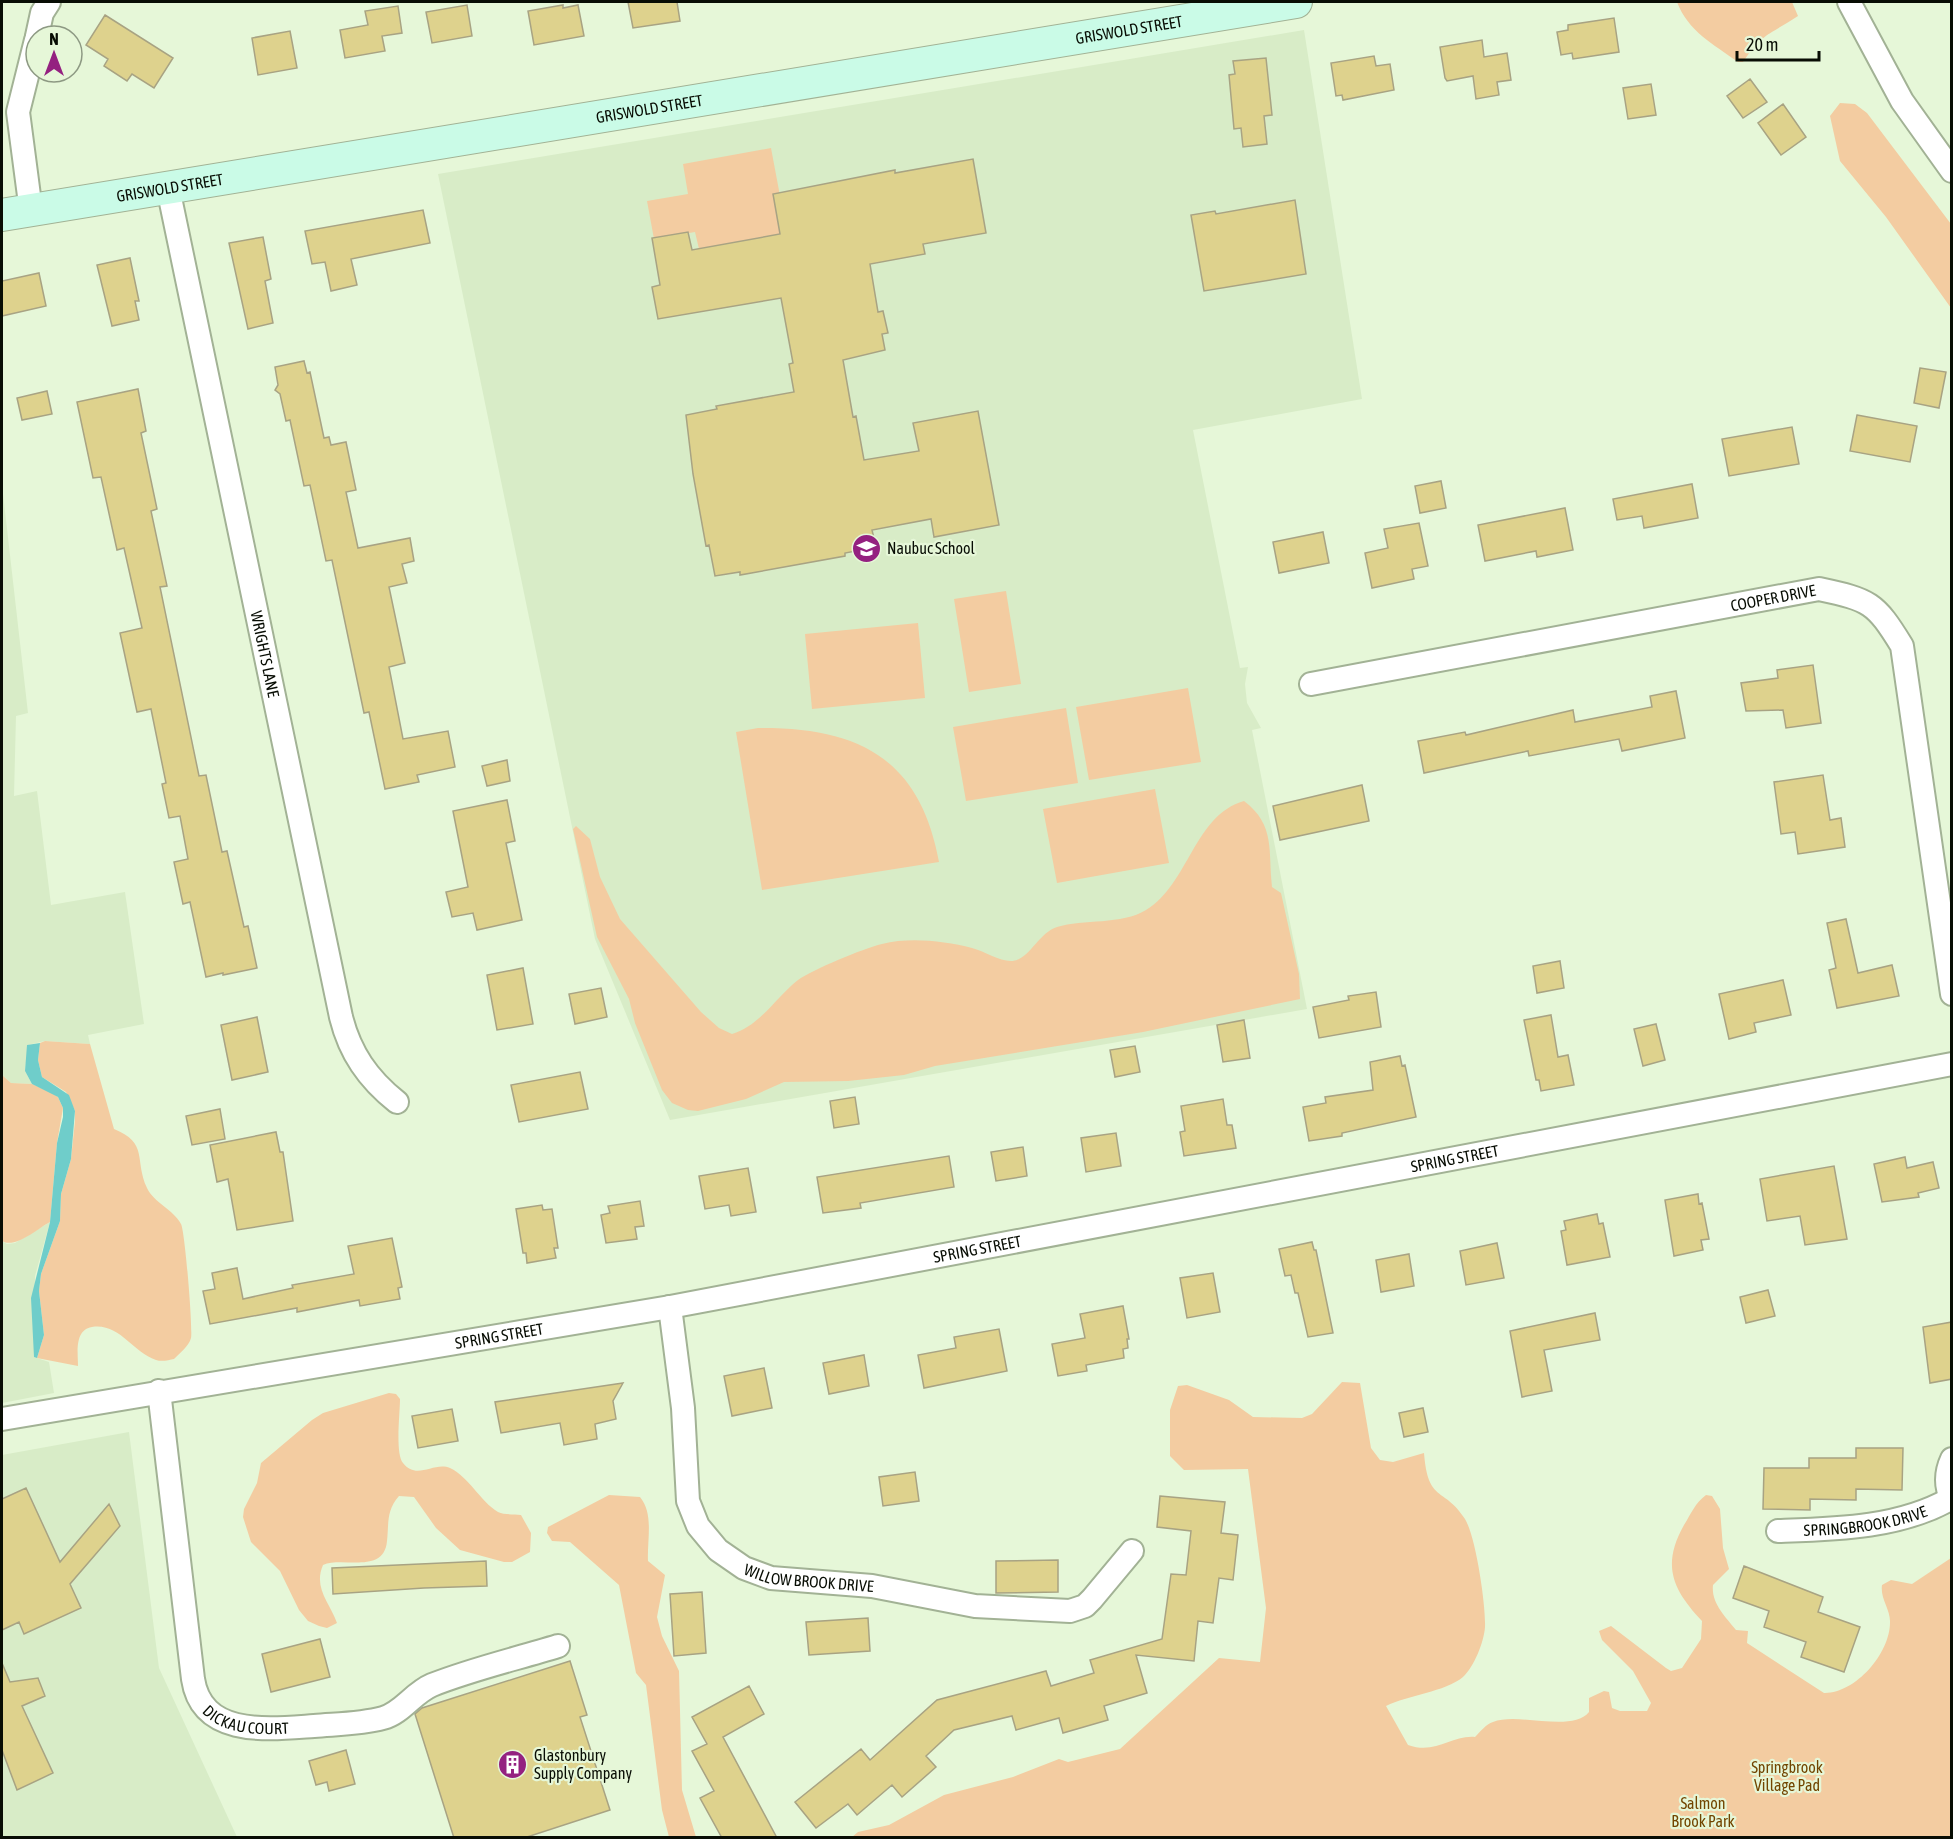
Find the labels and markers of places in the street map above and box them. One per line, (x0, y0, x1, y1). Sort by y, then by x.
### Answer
school or university icon: Naubuc School (850, 532, 882, 564)
place label: Naubuc School (887, 539, 975, 557)
place label: Glastonbury Supply Company (534, 1746, 633, 1783)
building icon: Glastonbury Supply Company (497, 1748, 529, 1780)

